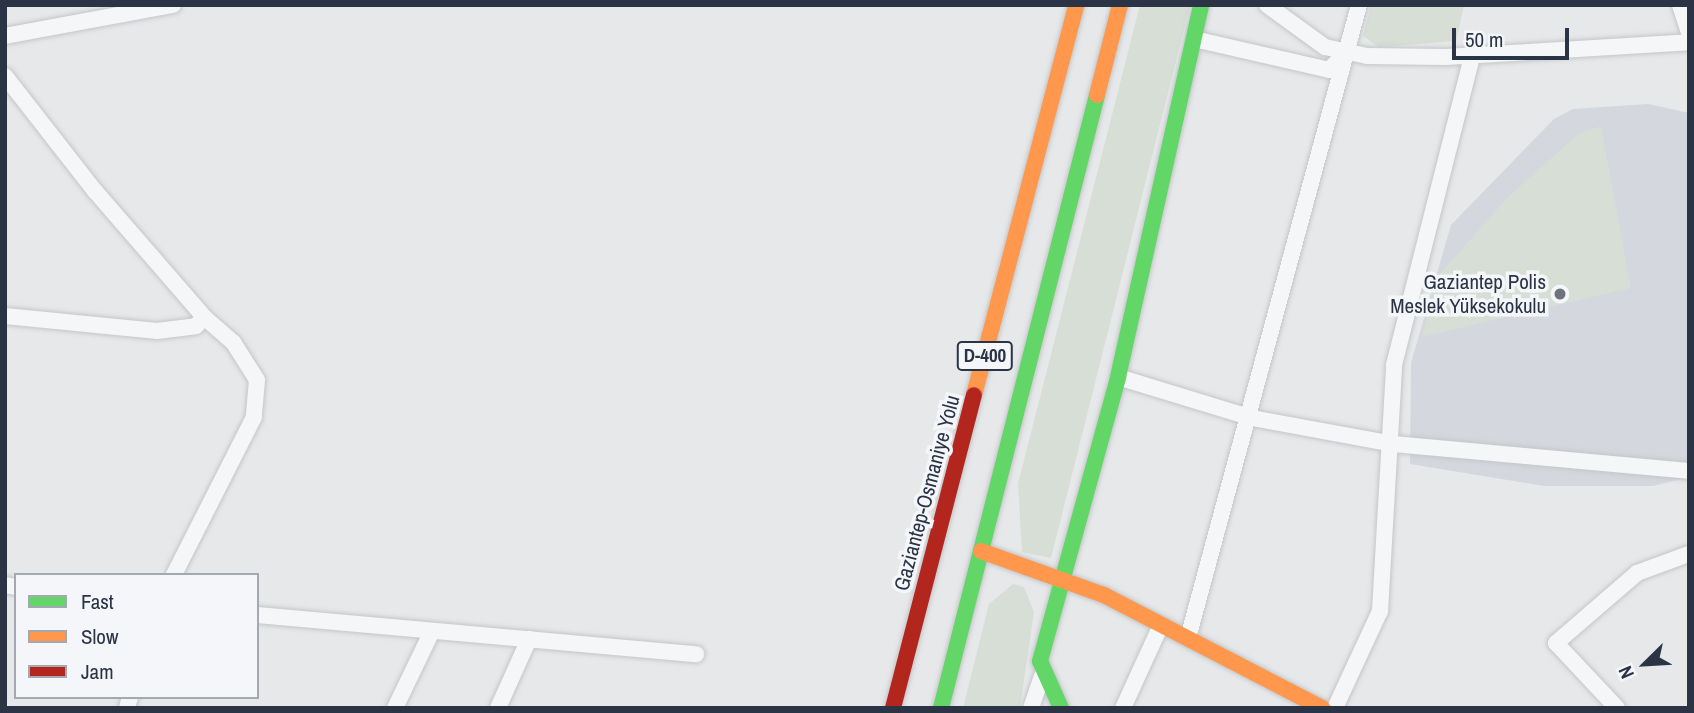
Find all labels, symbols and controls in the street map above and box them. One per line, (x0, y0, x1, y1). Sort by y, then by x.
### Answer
scale bar (1456, 14, 1573, 58)
text: 50 m (1465, 25, 1503, 54)
place label: Gaziantep Polis Meslek Yüksekokulu (1390, 269, 1546, 319)
marker: Gaziantep Polis Meslek Yüksekokulu (1552, 286, 1568, 302)
road number: D-400 (955, 340, 1015, 372)
street label: Gaziantep-Osmaniye Yolu (889, 392, 965, 594)
legend (14, 573, 259, 699)
text: Fast (81, 587, 114, 616)
text: Slow (81, 622, 118, 651)
north arrow (1610, 629, 1680, 699)
text: Jam (81, 657, 114, 686)
text: N (1612, 662, 1640, 683)

